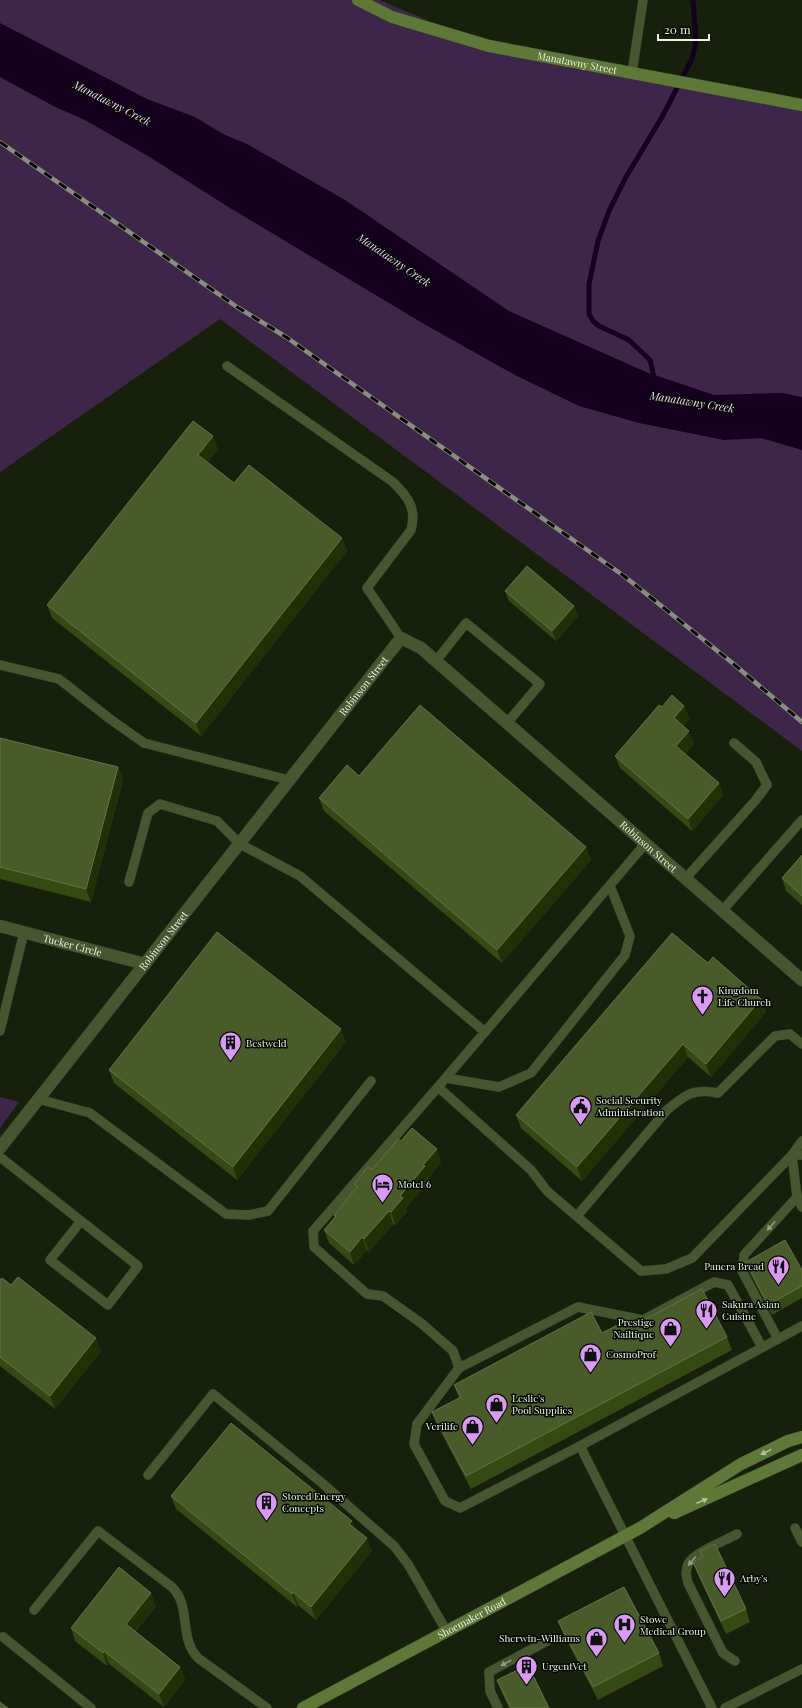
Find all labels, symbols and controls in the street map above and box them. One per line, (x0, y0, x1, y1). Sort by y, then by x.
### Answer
scale bar (658, 16, 709, 42)
text: 20 m (664, 21, 691, 37)
street label: Manatawny Street (536, 48, 619, 77)
water label: Manatawny Creek (70, 76, 154, 129)
water label: Manatawny Creek (354, 229, 434, 290)
water label: Manatawny Creek (648, 387, 736, 416)
street label: Robinson Street (336, 653, 391, 718)
street label: Robinson Street (617, 817, 681, 875)
street label: Robinson Street (135, 908, 191, 973)
street label: Tucker Circle (42, 931, 103, 959)
church icon: Kingdom Life Church (689, 983, 715, 1016)
place label: Kingdom Life Church (718, 983, 771, 1009)
building icon: Bestweld (217, 1030, 243, 1063)
place label: Bestweld (246, 1036, 287, 1050)
public building icon: Social Security Administration (568, 1093, 594, 1126)
place label: Social Security Administration (595, 1093, 664, 1119)
hotel icon: Motel 6 (370, 1171, 396, 1204)
place label: Motel 6 (398, 1177, 431, 1191)
one-way arrow (766, 1221, 775, 1231)
restaurant icon: Panera Bread (766, 1253, 792, 1286)
place label: Panera Bread (704, 1259, 764, 1273)
restaurant icon: Sakura Asian Cuisine (693, 1297, 719, 1330)
place label: Sakura Asian Cuisine (722, 1297, 780, 1323)
place label: Prestige Nailtique (613, 1315, 654, 1341)
shop icon: Prestige Nailtique (657, 1315, 683, 1348)
shop icon: CosmoProf (577, 1341, 603, 1374)
place label: CosmoProf (606, 1347, 657, 1361)
shop icon: Leslie's Pool Supplies (484, 1391, 510, 1424)
place label: Leslie's Pool Supplies (512, 1391, 572, 1417)
shop icon: Verilife (460, 1413, 486, 1446)
place label: Verilife (425, 1419, 458, 1433)
one-way arrow (760, 1449, 772, 1455)
building icon: Stored Energy Concepts (253, 1489, 279, 1522)
place label: Stored Energy Concepts (282, 1489, 346, 1515)
one-way arrow (696, 1498, 708, 1504)
one-way arrow (687, 1556, 696, 1566)
restaurant icon: Arby's (711, 1565, 737, 1598)
place label: Arby's (739, 1571, 768, 1585)
street label: Shoemaker Road (435, 1594, 508, 1642)
hospital icon: Stowe Medical Group (611, 1612, 637, 1645)
place label: Stowe Medical Group (640, 1612, 706, 1638)
shop icon: Sherwin-Williams (583, 1625, 609, 1658)
place label: Sherwin-Williams (499, 1631, 580, 1645)
building icon: UrgentVet (514, 1653, 540, 1686)
place label: UrgentVet (542, 1659, 587, 1673)
one-way arrow (500, 1660, 511, 1667)

